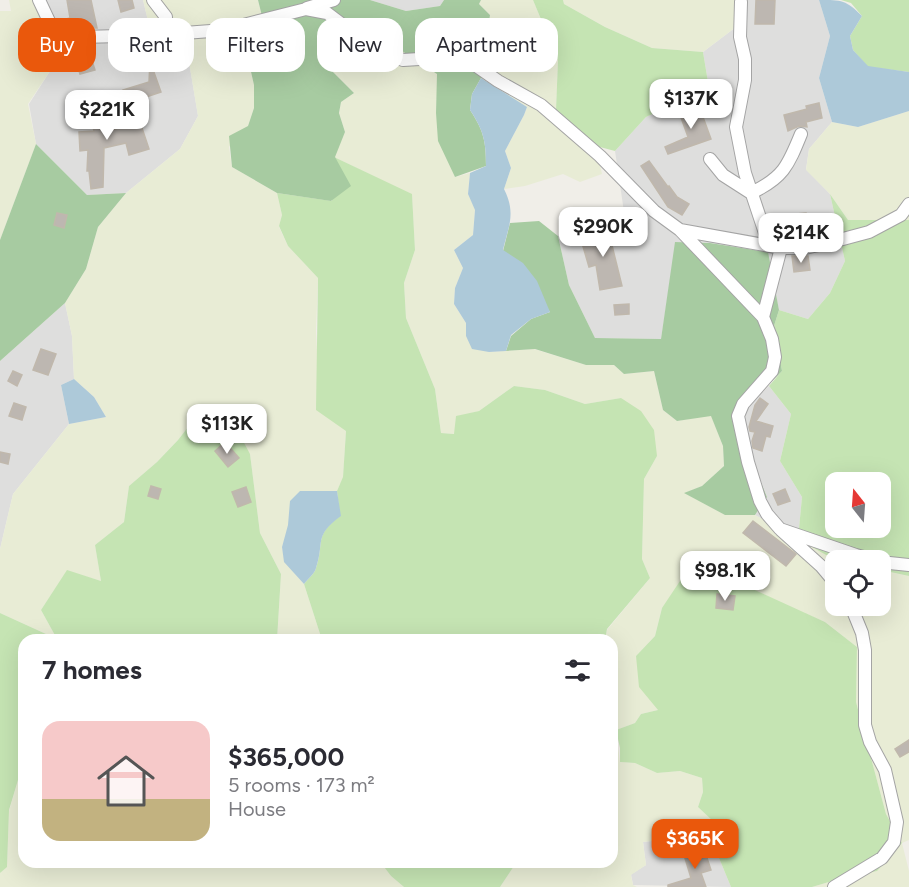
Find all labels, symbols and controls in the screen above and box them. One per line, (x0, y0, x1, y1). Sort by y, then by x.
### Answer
chip: Buy (18, 18, 96, 72)
chip: Rent (108, 18, 194, 72)
chip: Filters (206, 18, 305, 72)
chip: New (317, 18, 403, 72)
chip: Apartment (415, 18, 558, 72)
pin: $137K (649, 79, 733, 130)
text: $137K (663, 86, 719, 110)
pin: $221K (65, 90, 149, 141)
text: $221K (79, 97, 135, 121)
pin: $290K (561, 207, 645, 258)
pin: $214K (759, 213, 843, 264)
text: $290K (573, 214, 633, 238)
text: $214K (772, 220, 830, 244)
pin: $113K (185, 404, 269, 455)
text: $113K (201, 411, 253, 435)
north arrow (825, 472, 891, 538)
map controls (825, 472, 891, 616)
button: locate (825, 550, 891, 616)
pin: $98.1K (676, 551, 774, 602)
text: $98.1K (694, 558, 756, 582)
text: 7 homes (42, 654, 142, 686)
icon: filters (561, 654, 594, 687)
text: $365,000 (228, 741, 344, 773)
icon: home (90, 745, 162, 817)
text: 5 rooms · 173 m² (228, 773, 375, 797)
text: House (228, 797, 286, 821)
pin: $365K (653, 819, 737, 870)
text: $365K (666, 826, 724, 850)

